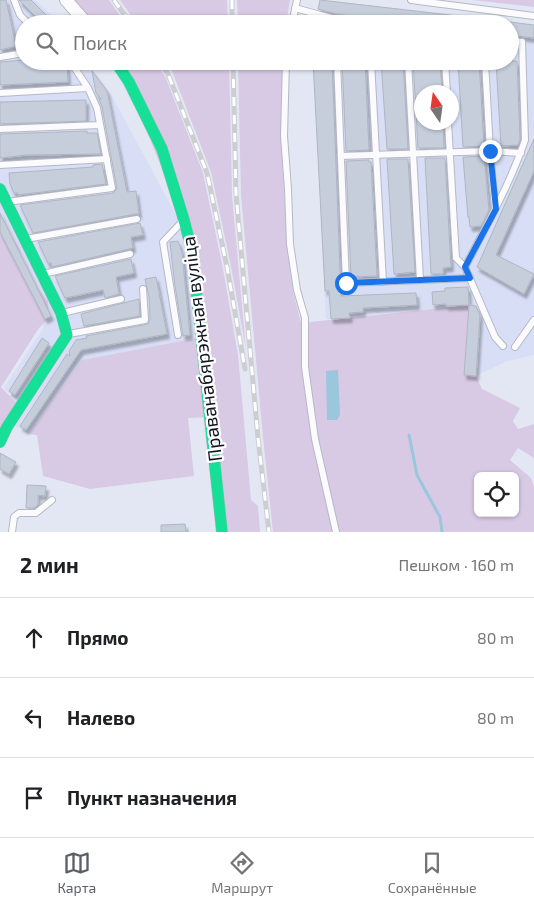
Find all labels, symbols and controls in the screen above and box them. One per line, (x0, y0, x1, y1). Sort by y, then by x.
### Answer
search box (15, 15, 519, 70)
icon: search (33, 29, 61, 57)
text: Поиск (73, 31, 127, 54)
north arrow (414, 85, 459, 130)
route end (479, 140, 502, 163)
street label: Праванабярэжная вуліца (176, 235, 227, 463)
route start (335, 272, 358, 295)
map controls (474, 472, 519, 517)
button: locate (474, 472, 519, 517)
text: 2 мин (20, 552, 79, 577)
text: Пешком · 160 m (398, 555, 514, 574)
icon: ahead (20, 624, 48, 652)
text: Прямо (67, 626, 129, 649)
text: 80 m (477, 628, 514, 647)
icon: left (20, 704, 48, 732)
text: Налево (67, 706, 135, 729)
text: 80 m (477, 708, 514, 727)
icon: arrive (20, 784, 48, 812)
text: Пункт назначения (67, 786, 237, 809)
tab: Карта (57, 849, 96, 896)
tab: Маршрут (211, 849, 273, 896)
tab: Сохранённые (388, 849, 477, 896)

